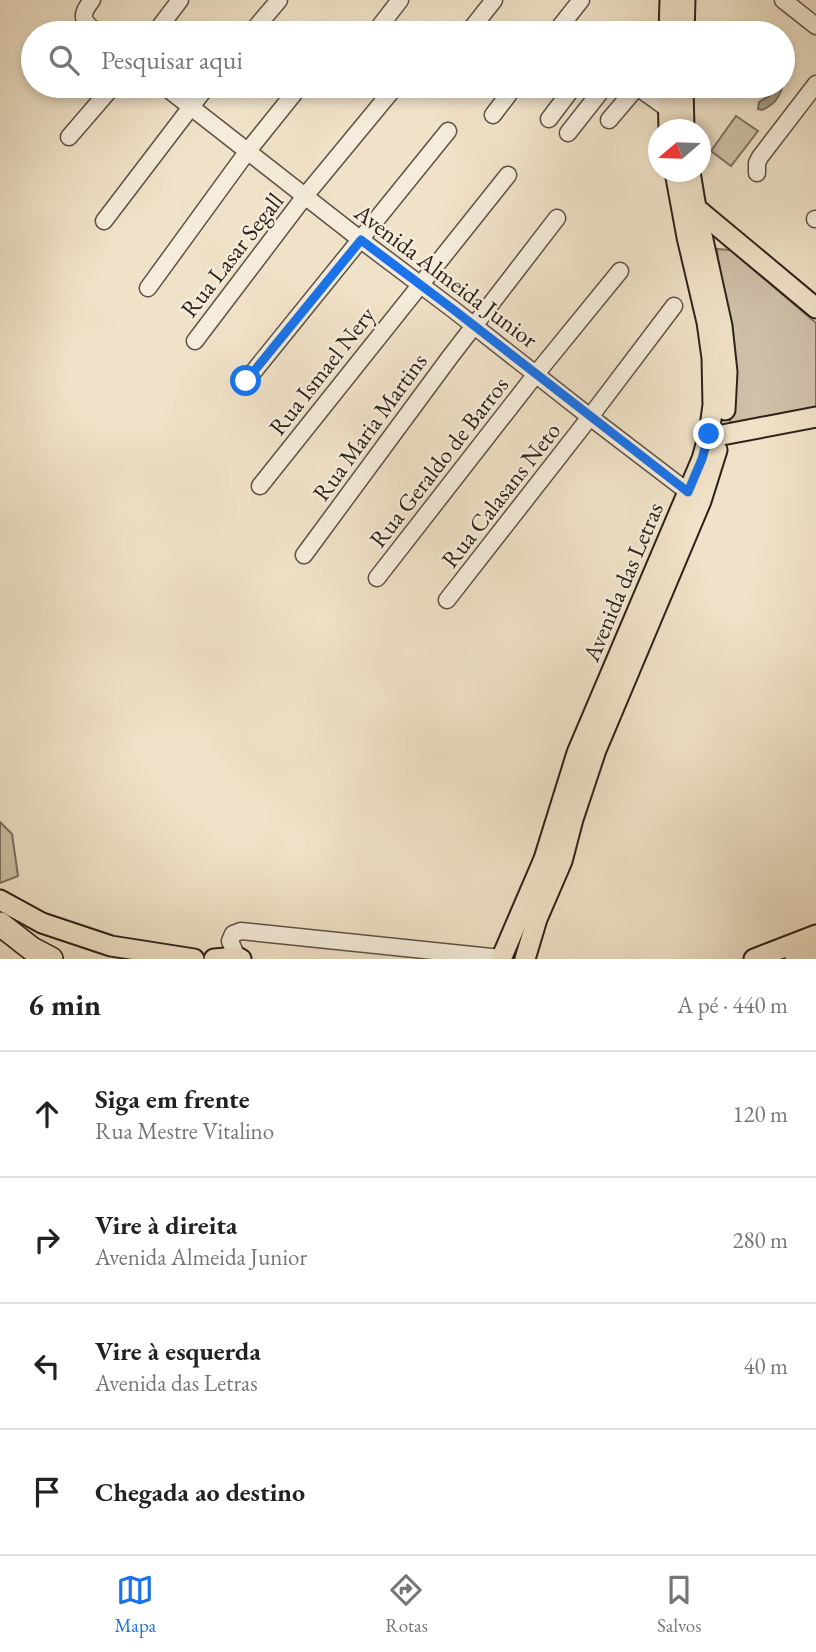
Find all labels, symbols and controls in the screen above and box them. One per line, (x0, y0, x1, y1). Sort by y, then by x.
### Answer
search box (21, 21, 795, 98)
icon: search (45, 41, 83, 79)
text: Pesquisar aqui (101, 43, 243, 77)
north arrow (648, 119, 711, 182)
street label: Rua Lasar Segall (173, 186, 290, 323)
street label: Avenida Almeida Junior (348, 196, 544, 355)
street label: Rua Ismael Nery (262, 300, 382, 441)
street label: Rua Maria Martins (305, 347, 434, 507)
route start (230, 365, 261, 396)
street label: Rua Geraldo de Barros (362, 370, 515, 554)
street label: Rua Calasans Neto (434, 416, 567, 574)
route end (693, 418, 724, 449)
street label: Avenida das Letras (575, 498, 670, 667)
text: 6 min (28, 985, 101, 1024)
text: A pé · 440 m (677, 990, 788, 1020)
text: Siga em frente (95, 1082, 250, 1116)
icon: ahead (28, 1095, 66, 1133)
text: 120 m (732, 1099, 788, 1129)
text: Rua Mestre Vitalino (95, 1116, 274, 1146)
text: Vire à direita (95, 1208, 237, 1242)
icon: right (28, 1221, 66, 1259)
text: 280 m (732, 1225, 788, 1255)
text: Avenida Almeida Junior (95, 1242, 307, 1272)
text: Vire à esquerda (95, 1334, 261, 1368)
icon: left (28, 1347, 66, 1385)
text: 40 m (743, 1351, 788, 1381)
text: Avenida das Letras (95, 1368, 258, 1398)
icon: arrive (28, 1473, 66, 1511)
text: Chegada ao destino (95, 1475, 305, 1509)
tab: Mapa (115, 1571, 156, 1638)
tab: Rotas (385, 1571, 428, 1638)
tab: Salvos (657, 1571, 701, 1638)

